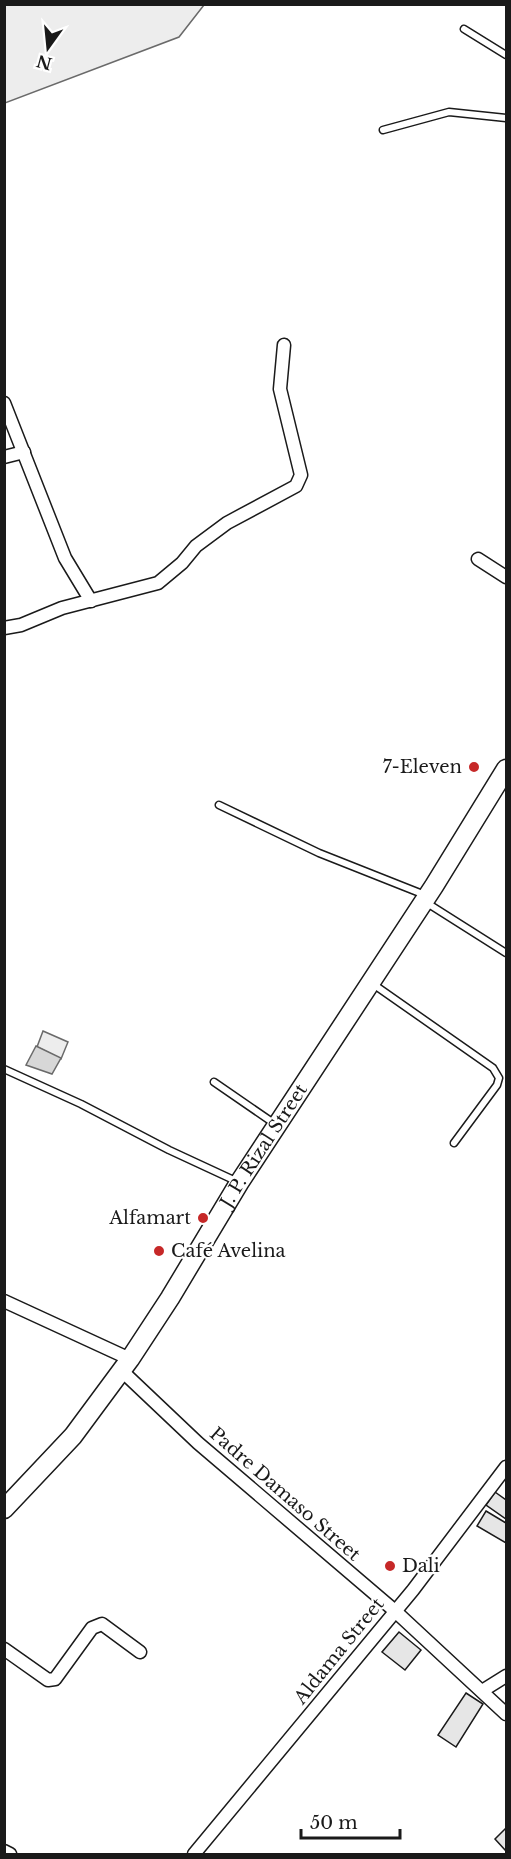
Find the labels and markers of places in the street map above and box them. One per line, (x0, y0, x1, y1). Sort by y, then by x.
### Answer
place label: 7-Eleven (383, 756, 462, 778)
marker: 7-Eleven (467, 760, 481, 774)
place label: Alfamart (108, 1207, 191, 1229)
marker: Alfamart (196, 1211, 210, 1225)
place label: Café Avelina (171, 1240, 286, 1262)
marker: Café Avelina (152, 1244, 166, 1258)
place label: Dali (402, 1555, 440, 1577)
marker: Dali (383, 1559, 397, 1573)

